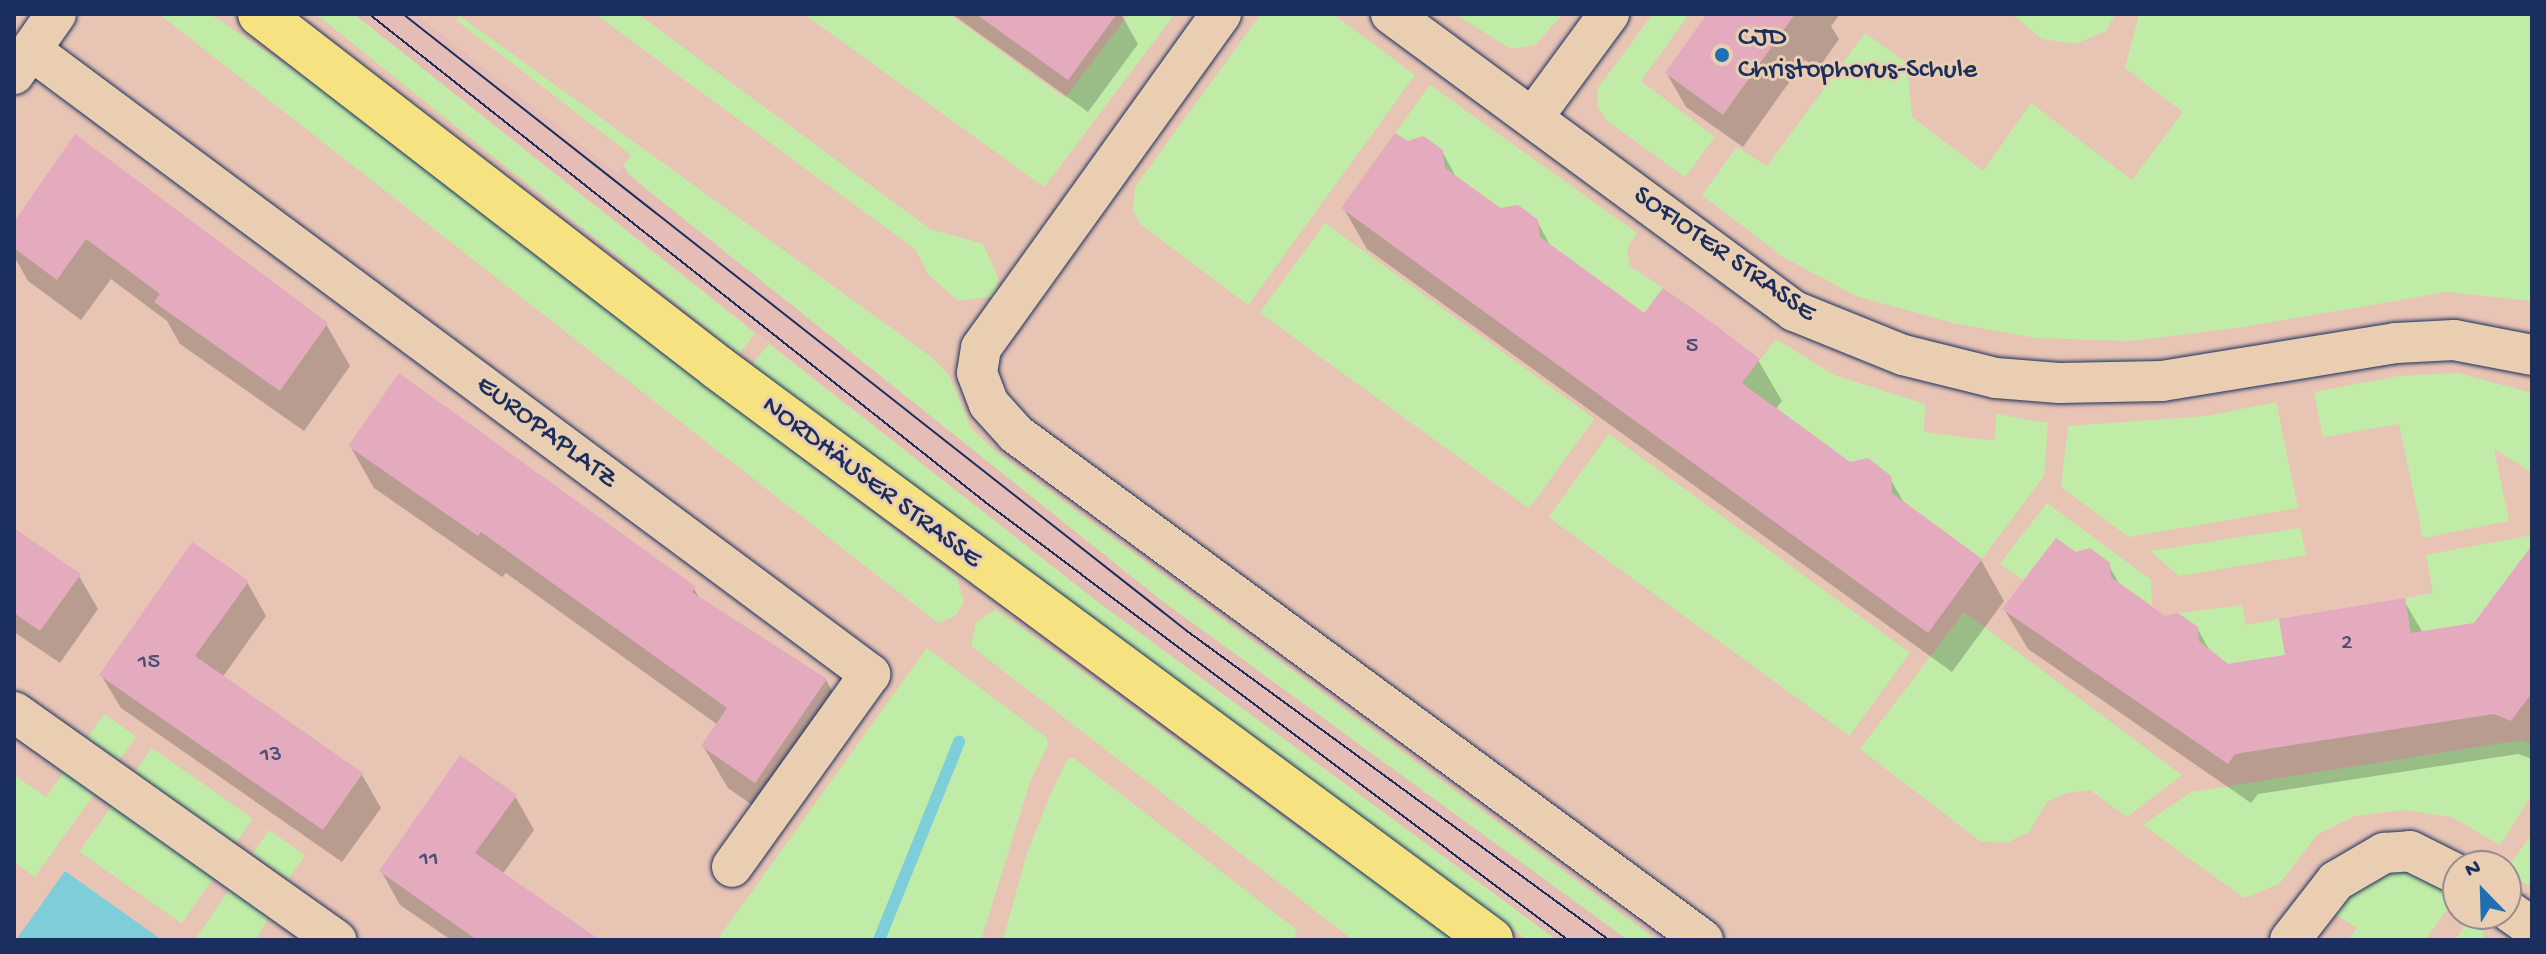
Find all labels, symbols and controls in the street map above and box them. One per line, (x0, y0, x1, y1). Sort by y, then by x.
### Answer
place label: CJD Christophorus-Schule (1738, 22, 1977, 88)
marker: CJD Christophorus-Schule (1713, 46, 1731, 64)
street label: SOFIOTER STRASSE (1626, 179, 1822, 331)
house number: 5 (1686, 333, 1698, 361)
street label: EUROPAPLATZ (469, 369, 623, 497)
street label: NORDHÄUSER STRASSE (754, 389, 988, 577)
house number: 2 (2341, 630, 2353, 658)
house number: 15 (138, 649, 160, 677)
house number: 13 (260, 742, 282, 770)
house number: 11 (419, 846, 439, 874)
north arrow (2442, 850, 2522, 930)
text: N (2462, 855, 2485, 885)

